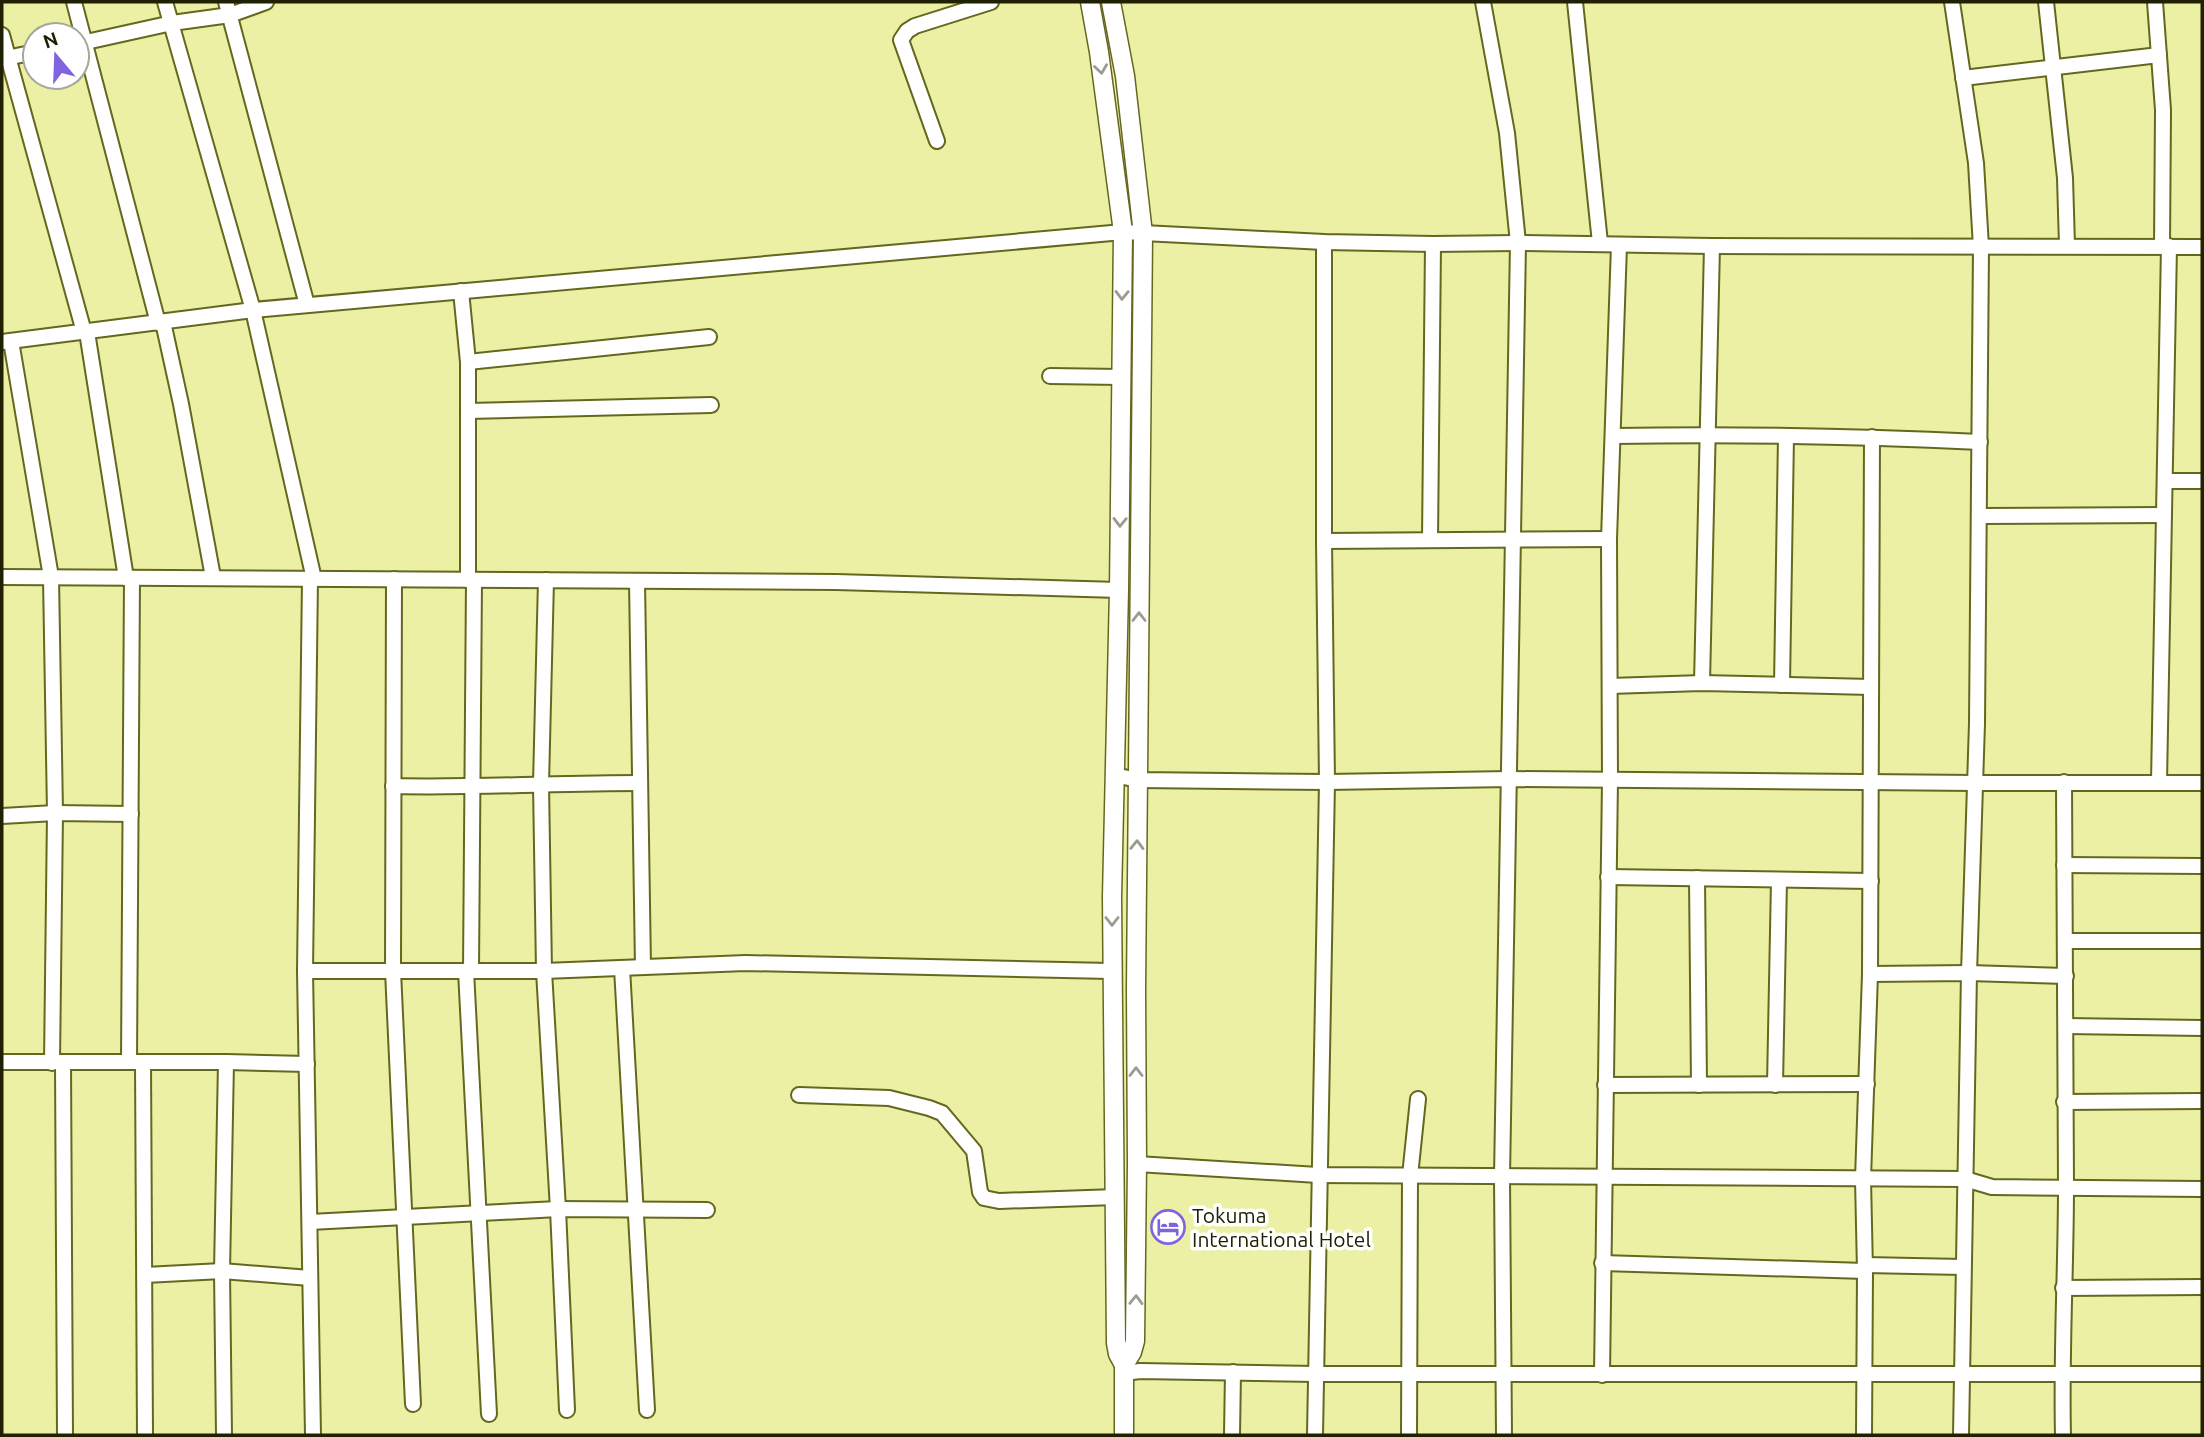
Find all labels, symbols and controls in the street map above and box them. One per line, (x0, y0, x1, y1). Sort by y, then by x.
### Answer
north arrow (21, 21, 91, 91)
text: N (40, 27, 61, 53)
one-way arrow (1094, 63, 1109, 75)
one-way arrow (1115, 290, 1130, 301)
one-way arrow (1112, 518, 1128, 528)
one-way arrow (1131, 611, 1147, 622)
one-way arrow (1129, 839, 1145, 849)
one-way arrow (1104, 917, 1120, 927)
one-way arrow (1128, 1066, 1144, 1077)
place label: Tokuma International Hotel (1192, 1203, 1371, 1251)
hotel icon: Tokuma International Hotel (1149, 1208, 1187, 1246)
one-way arrow (1128, 1294, 1143, 1305)

